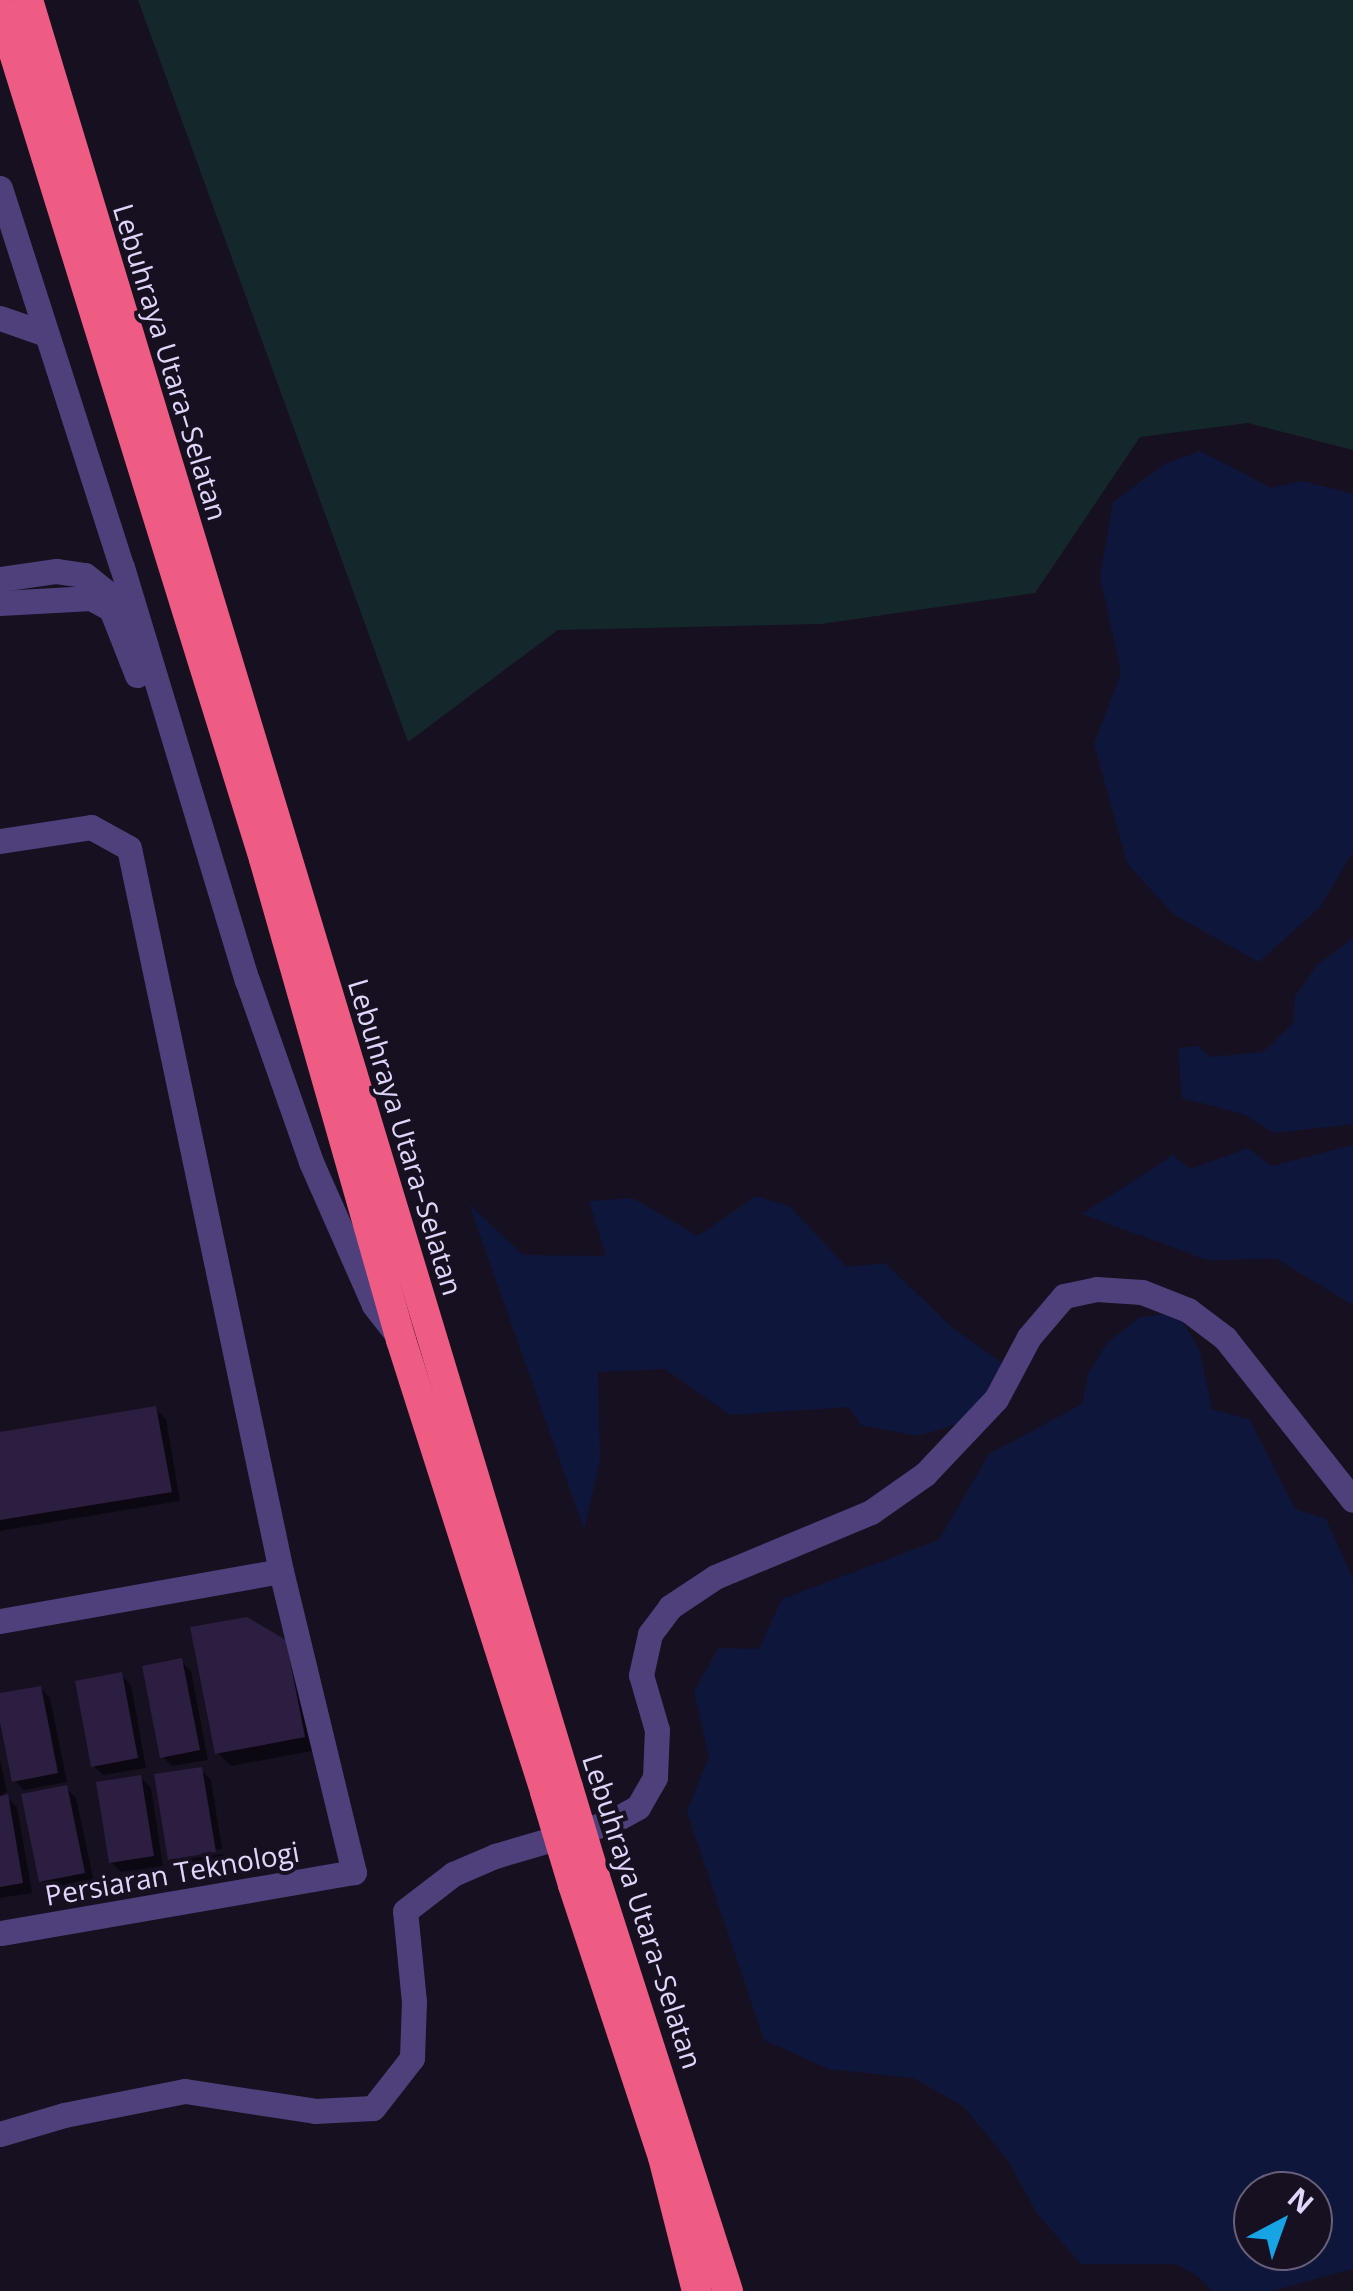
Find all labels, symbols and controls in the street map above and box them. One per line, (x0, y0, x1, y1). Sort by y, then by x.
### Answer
street label: Lebuhraya Utara–Selatan (107, 200, 235, 524)
street label: Lebuhraya Utara–Selatan (342, 975, 470, 1299)
street label: Lebuhraya Utara–Selatan (576, 1749, 710, 2073)
street label: Persiaran Teknologi (42, 1834, 302, 1912)
north arrow (1233, 2171, 1333, 2271)
text: N (1280, 2178, 1322, 2222)

